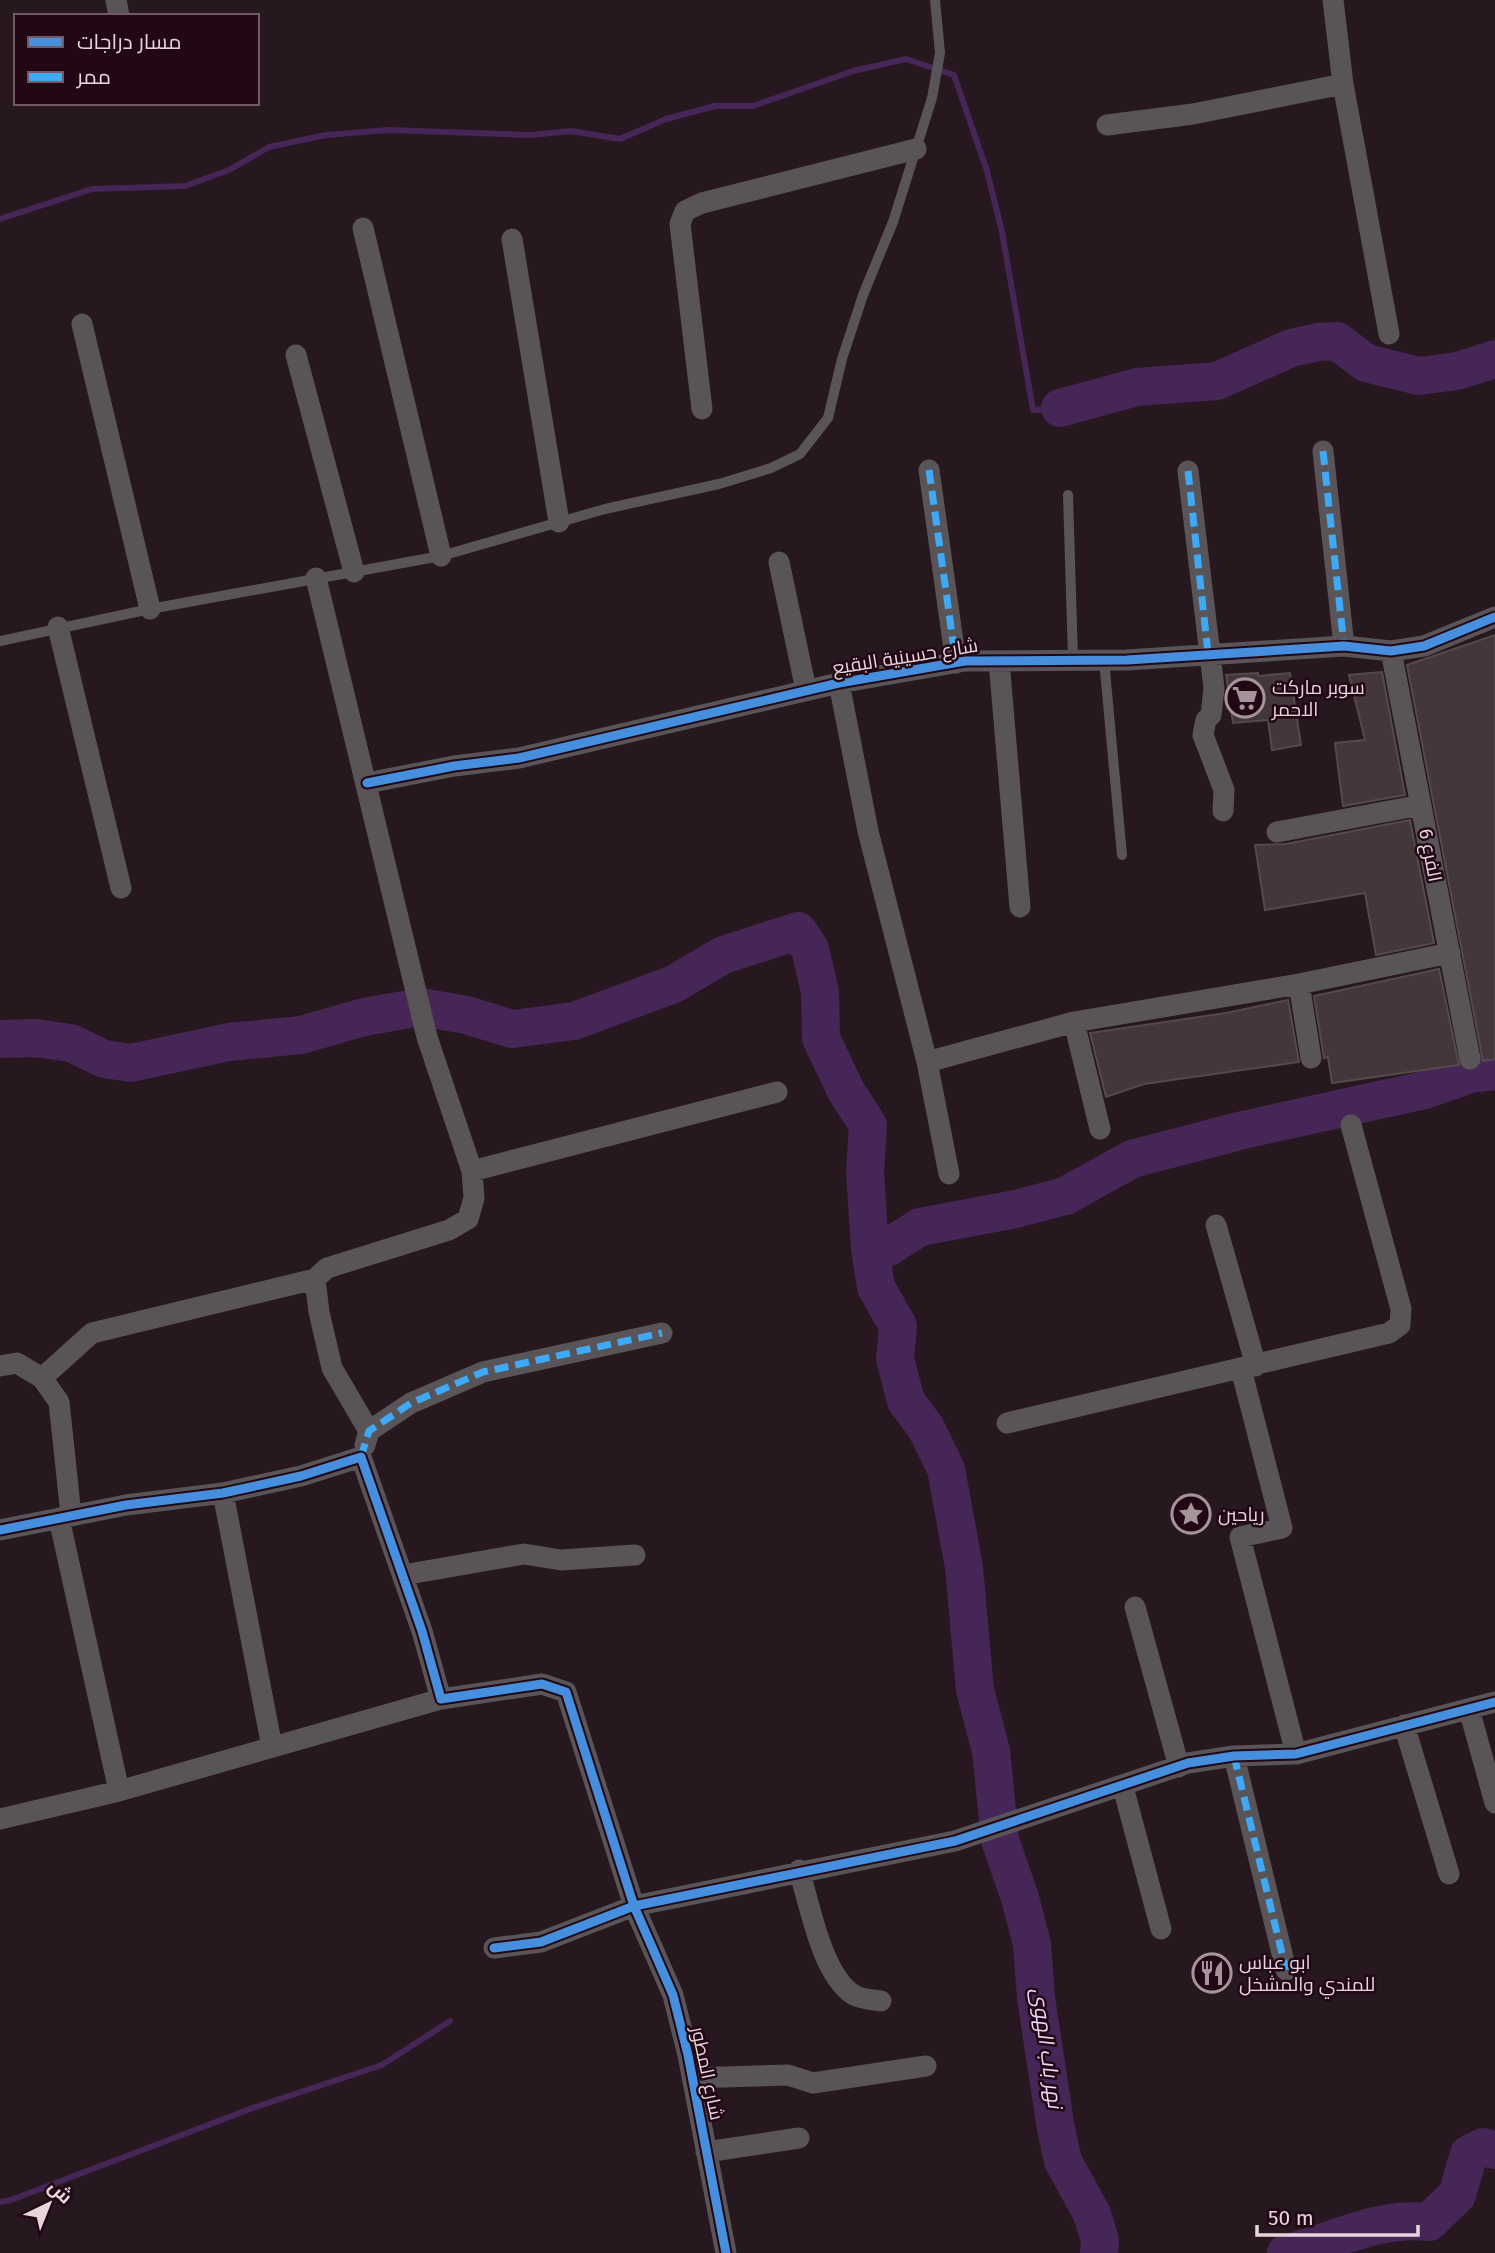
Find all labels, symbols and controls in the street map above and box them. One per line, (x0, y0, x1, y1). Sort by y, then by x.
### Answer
legend (14, 14, 259, 105)
text: مسار دراجات (77, 29, 182, 55)
text: ممر (76, 64, 111, 90)
street label: شارع حسينية البقيع (831, 634, 980, 681)
place label: سوبر ماركت الاحمر (1271, 676, 1365, 721)
supermarket icon: سوبر ماركت الاحمر (1224, 677, 1266, 719)
street label: الفرع 6 (1412, 826, 1447, 884)
place icon: رياحين (1170, 1493, 1212, 1535)
place label: رياحين (1218, 1503, 1265, 1526)
place label: ابو عباس للمندي والمشخل (1239, 1951, 1375, 1999)
restaurant icon: ابو عباس للمندي والمشخل (1191, 1952, 1233, 1994)
water label: نهر باب الهوى (1026, 1986, 1069, 2112)
street label: شارع المطور (684, 2023, 729, 2122)
north arrow (14, 2169, 84, 2239)
text: ش (43, 2175, 77, 2209)
scale bar (1257, 2194, 1418, 2238)
text: 50 m (1268, 2205, 1314, 2231)

